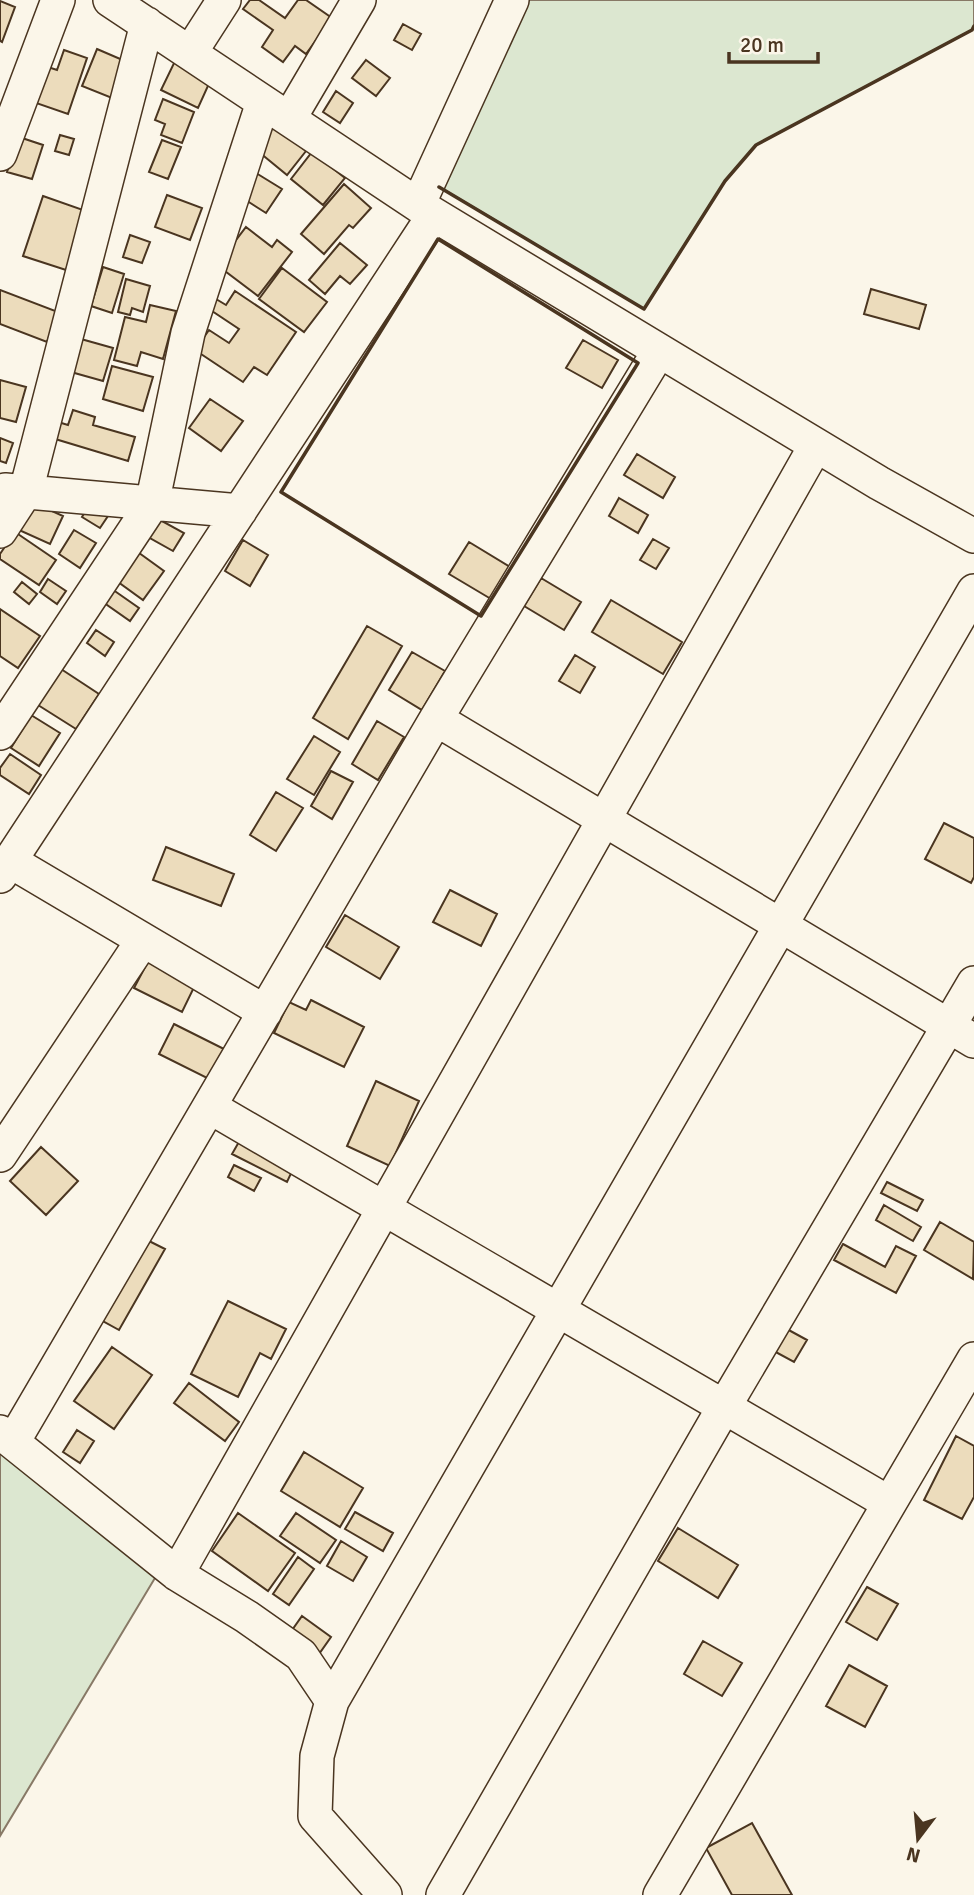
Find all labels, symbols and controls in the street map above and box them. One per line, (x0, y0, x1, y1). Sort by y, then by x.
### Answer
scale bar (729, 21, 818, 65)
text: 20 m (740, 32, 784, 58)
north arrow (883, 1804, 953, 1874)
text: N (904, 1841, 923, 1868)

